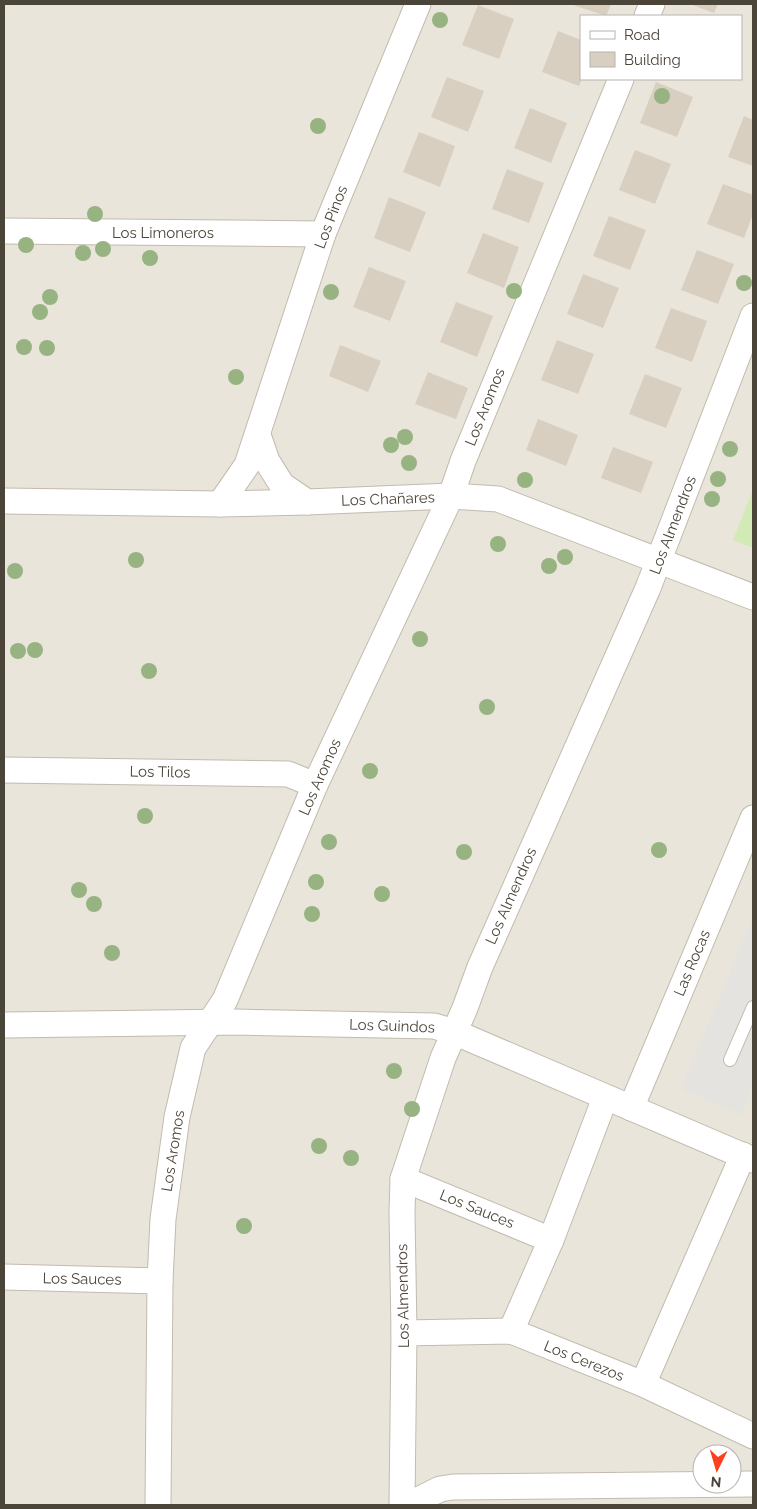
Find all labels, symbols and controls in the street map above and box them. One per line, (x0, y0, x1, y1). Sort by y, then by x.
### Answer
legend (580, 15, 742, 80)
text: Road (624, 26, 660, 44)
text: Building (624, 51, 681, 69)
street label: Los Pinos (311, 183, 351, 251)
street label: Los Limoneros (112, 224, 214, 242)
street label: Los Aromos (461, 366, 509, 448)
street label: Los Almendros (646, 473, 700, 577)
street label: Los Chañares (341, 488, 435, 510)
street label: Los Aromos (295, 736, 345, 818)
street label: Los Tilos (129, 762, 191, 782)
street label: Los Almendros (482, 845, 540, 947)
street label: Las Rocas (670, 927, 714, 999)
street label: Los Guindos (349, 1016, 435, 1036)
street label: Los Aromos (158, 1109, 188, 1193)
street label: Los Sauces (437, 1186, 517, 1232)
street label: Los Almendros (393, 1244, 413, 1348)
street label: Los Sauces (42, 1269, 122, 1289)
street label: Los Cerezos (541, 1337, 627, 1385)
north arrow (692, 1444, 742, 1494)
text: N (710, 1474, 722, 1490)

